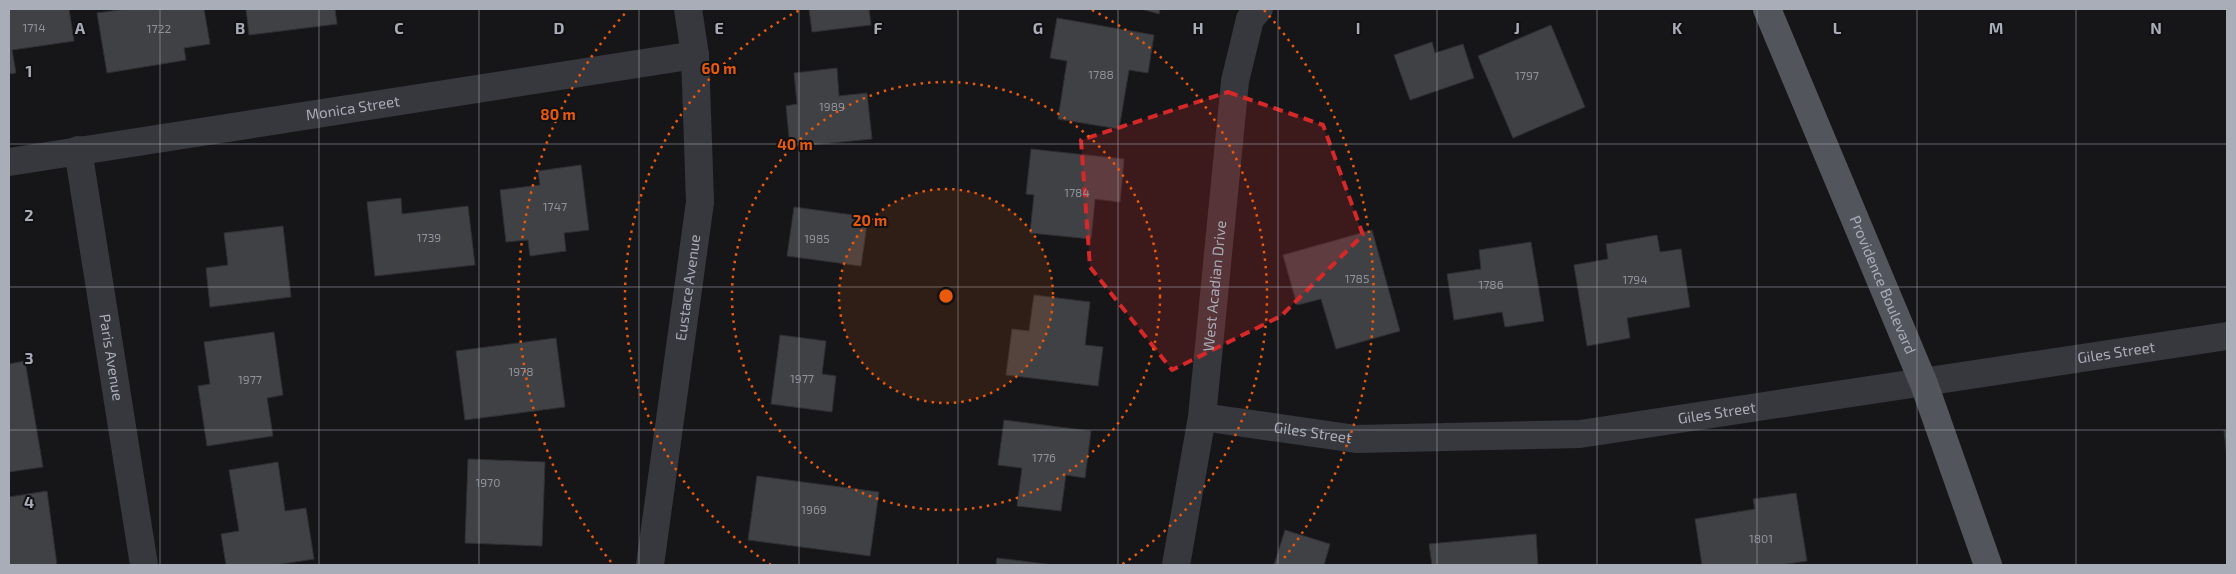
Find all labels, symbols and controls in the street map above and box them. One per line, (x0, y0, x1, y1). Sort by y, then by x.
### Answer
text: A (75, 18, 86, 37)
text: B (235, 18, 245, 37)
text: C (394, 18, 404, 37)
text: D (554, 18, 565, 37)
text: E (714, 18, 724, 37)
text: F (874, 18, 883, 37)
text: G (1033, 18, 1043, 37)
text: H (1192, 18, 1204, 37)
text: I (1356, 18, 1360, 37)
text: J (1514, 18, 1520, 37)
text: K (1672, 18, 1683, 37)
text: L (1833, 18, 1842, 37)
text: M (1989, 18, 2003, 37)
text: N (2150, 18, 2162, 37)
house number: 1714 (22, 20, 46, 34)
house number: 1722 (147, 21, 171, 35)
text: 60 m (702, 59, 736, 77)
text: 1 (26, 61, 32, 80)
house number: 1788 (1088, 67, 1114, 81)
house number: 1797 (1515, 68, 1539, 82)
street label: Monica Street (304, 91, 401, 124)
house number: 1989 (819, 99, 845, 113)
text: 80 m (540, 105, 576, 123)
text: 40 m (777, 135, 813, 153)
house number: 1784 (1064, 185, 1090, 199)
house number: 1747 (543, 199, 567, 213)
text: 2 (24, 205, 34, 224)
text: 20 m (853, 211, 887, 229)
street label: Providence Boulevard (1846, 213, 1920, 356)
street label: West Acadian Drive (1198, 219, 1229, 352)
house number: 1739 (417, 230, 441, 244)
house number: 1985 (804, 231, 830, 245)
street label: Eustace Avenue (671, 233, 703, 342)
house number: 1785 (1345, 271, 1369, 285)
house number: 1794 (1622, 272, 1648, 286)
house number: 1786 (1478, 277, 1504, 291)
centre of rings (937, 287, 955, 305)
street label: Paris Avenue (96, 313, 128, 402)
street label: Giles Street (2076, 337, 2156, 367)
text: 3 (24, 348, 34, 367)
house number: 1978 (508, 364, 534, 378)
house number: 1977 (790, 371, 814, 385)
house number: 1977 (238, 372, 262, 386)
street label: Giles Street (1677, 397, 1757, 427)
street label: Giles Street (1273, 417, 1353, 446)
house number: 1776 (1032, 450, 1056, 464)
house number: 1970 (475, 475, 501, 489)
text: 4 (24, 492, 34, 511)
house number: 1969 (801, 502, 827, 516)
house number: 1801 (1749, 531, 1773, 545)

